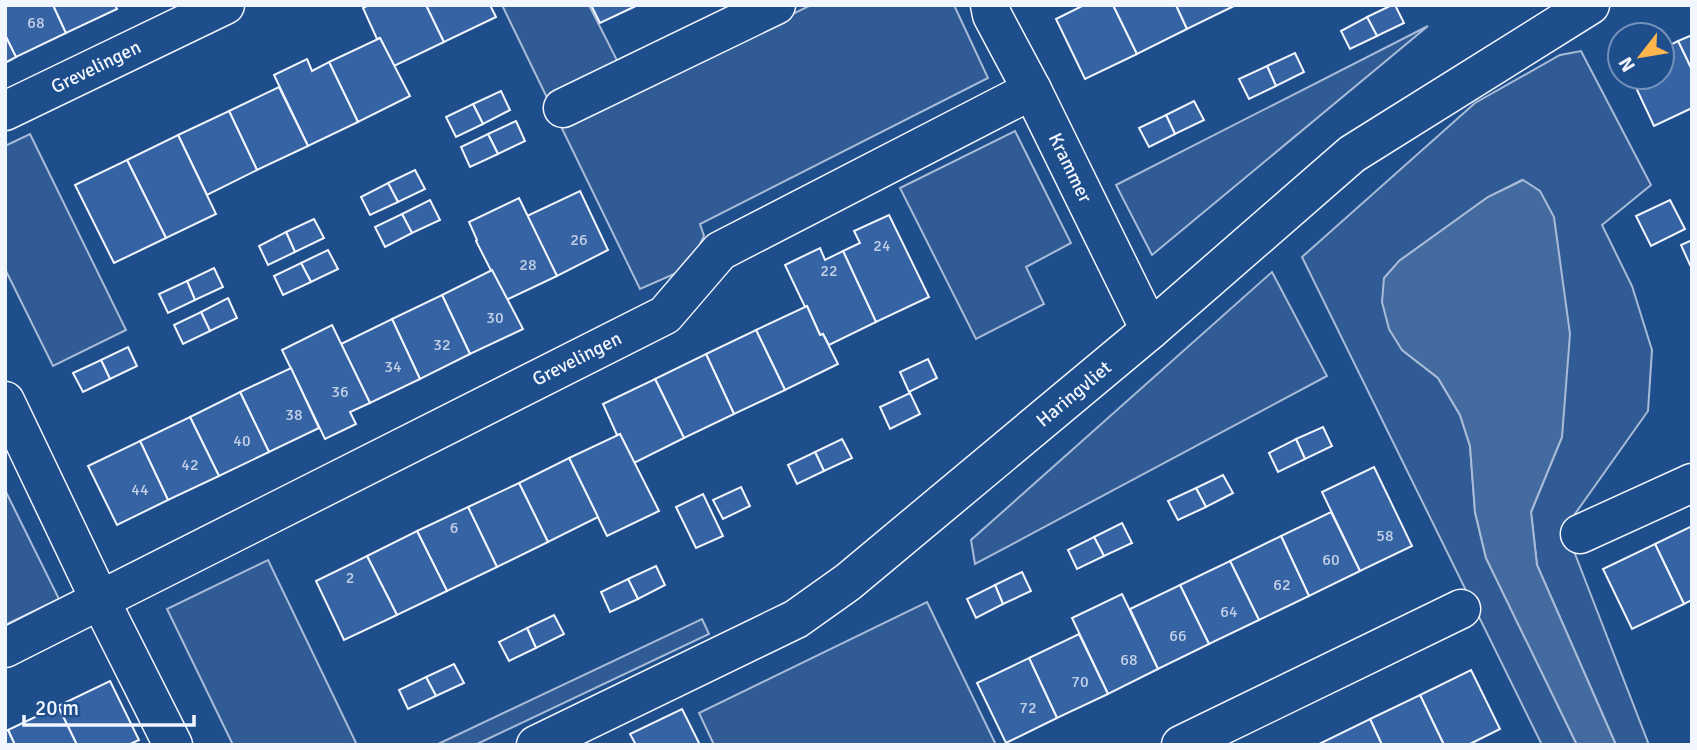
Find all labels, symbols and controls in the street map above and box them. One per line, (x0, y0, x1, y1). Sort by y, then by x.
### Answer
house number: 68 (27, 13, 45, 33)
north arrow (1606, 21, 1676, 91)
street label: Grevelingen (47, 35, 145, 99)
text: N (1614, 52, 1641, 76)
street label: Krammer (1043, 129, 1097, 207)
house number: 26 (570, 230, 588, 250)
house number: 24 (873, 236, 891, 256)
house number: 28 (519, 255, 537, 275)
house number: 22 (820, 261, 838, 281)
house number: 30 (486, 308, 504, 328)
street label: Grevelingen (528, 326, 626, 392)
house number: 32 (433, 335, 451, 355)
street label: Haringvliet (1032, 355, 1117, 432)
house number: 34 (384, 357, 402, 377)
house number: 36 (331, 382, 349, 402)
house number: 38 (285, 405, 303, 425)
house number: 40 (233, 431, 251, 451)
house number: 42 (181, 455, 199, 475)
house number: 44 (131, 480, 149, 500)
house number: 6 (450, 518, 458, 538)
house number: 58 (1376, 526, 1394, 546)
house number: 60 (1322, 550, 1340, 570)
house number: 2 (346, 568, 354, 588)
house number: 62 (1273, 575, 1291, 595)
house number: 64 (1220, 602, 1238, 622)
house number: 66 (1169, 626, 1187, 646)
house number: 68 (1120, 650, 1138, 670)
house number: 70 (1071, 672, 1089, 692)
scale bar (24, 684, 194, 728)
text: 20 m (35, 695, 79, 721)
house number: 72 (1019, 698, 1037, 718)

